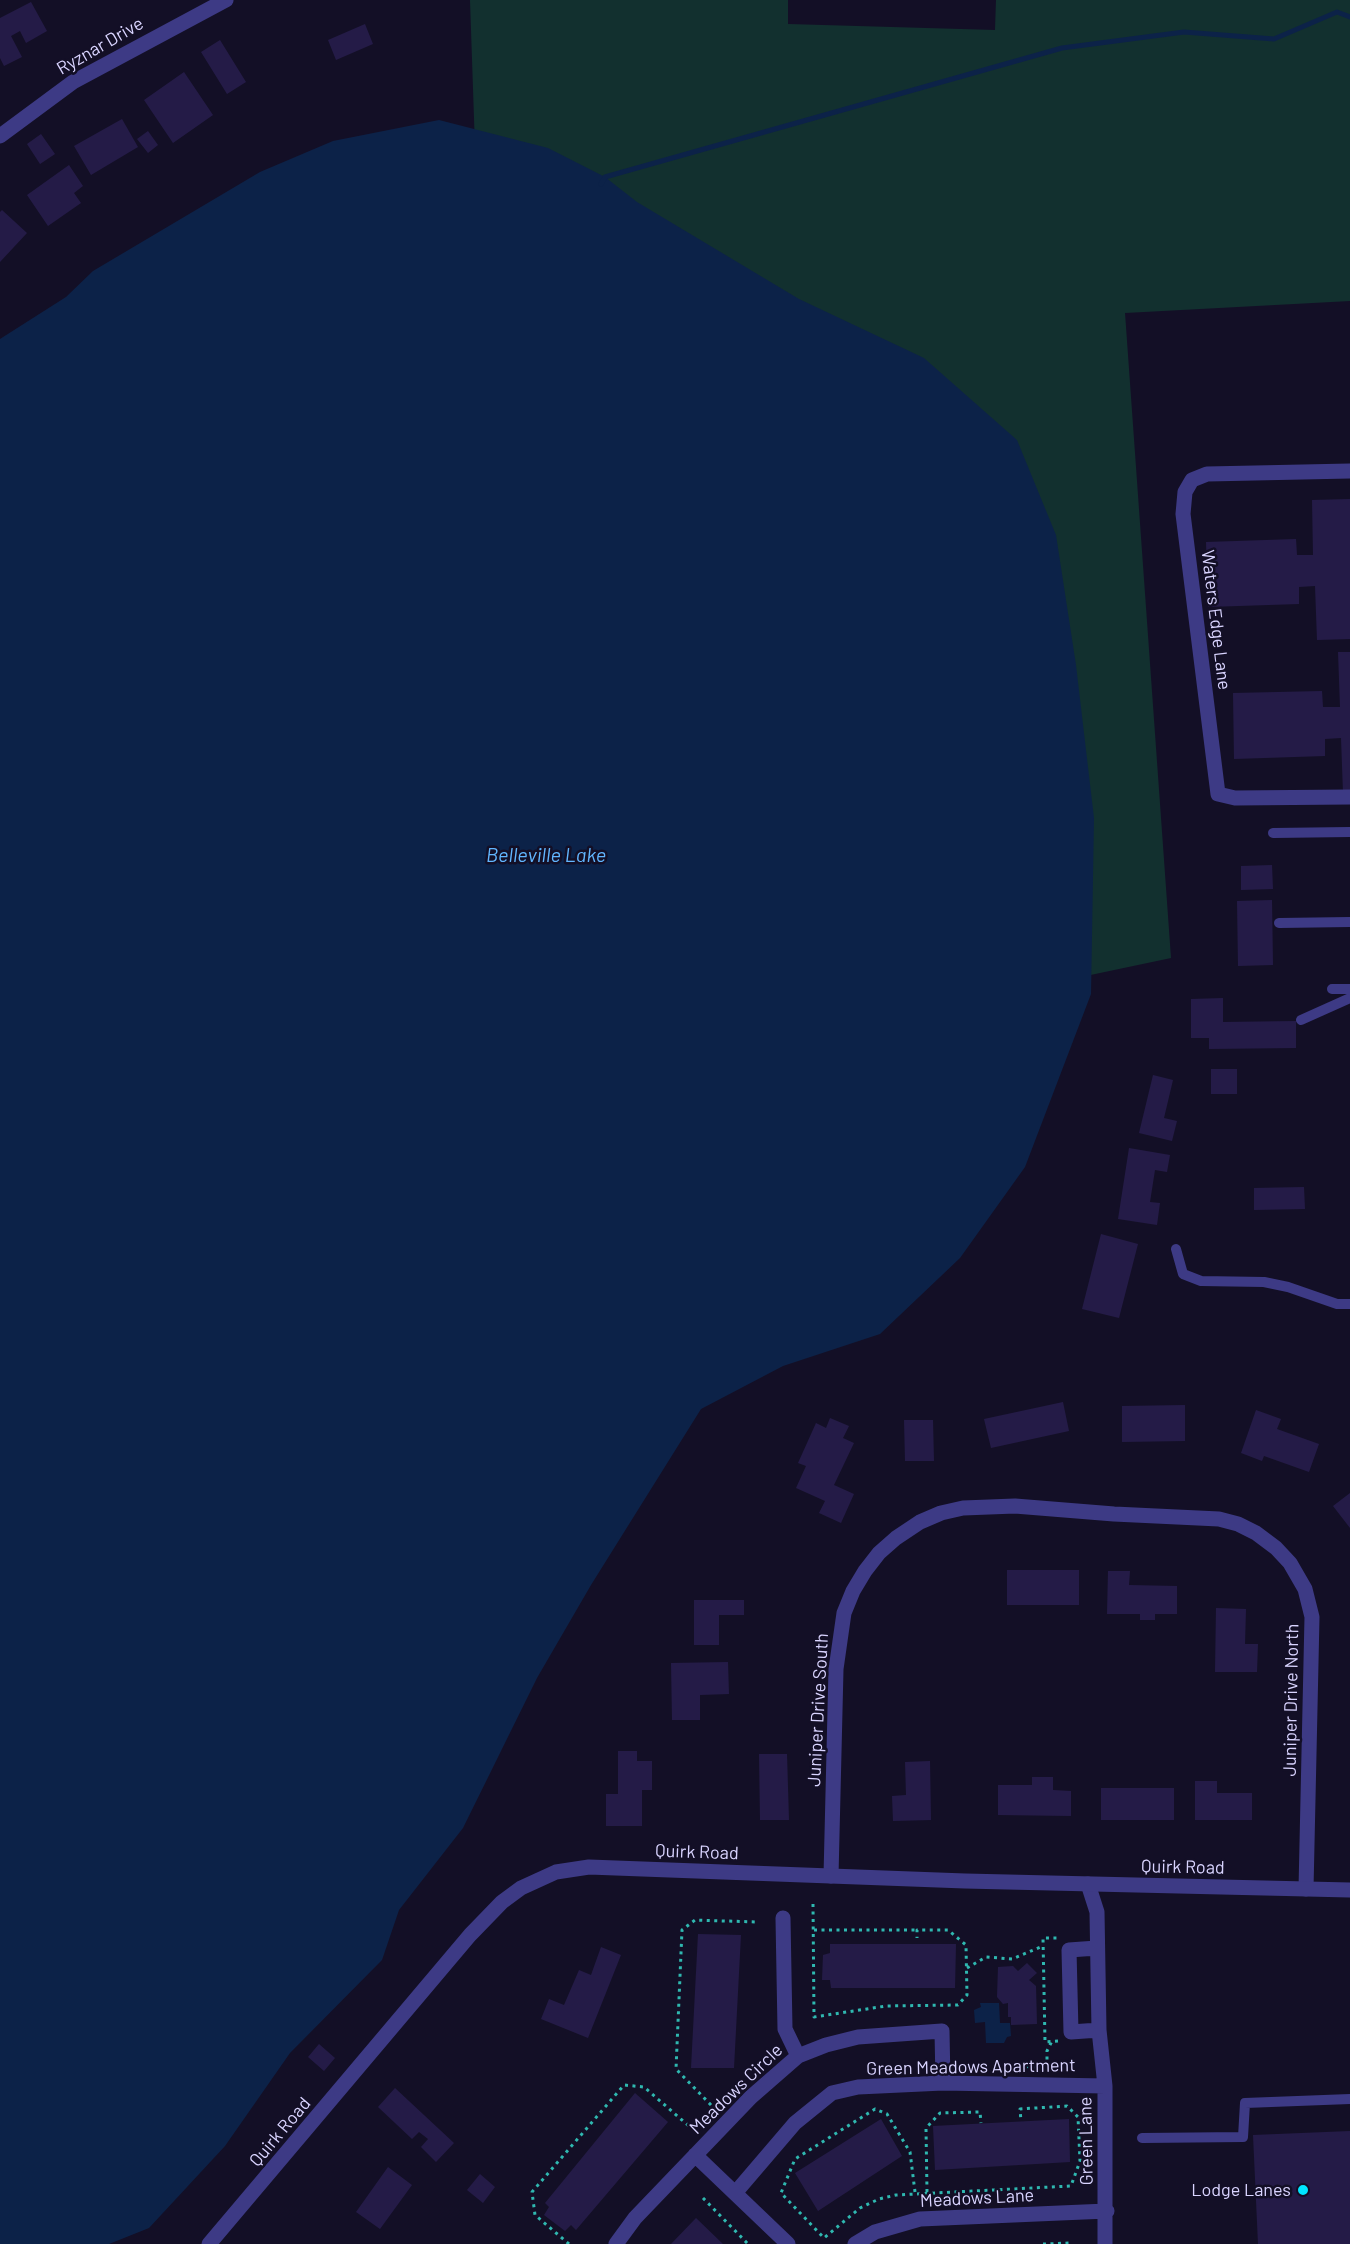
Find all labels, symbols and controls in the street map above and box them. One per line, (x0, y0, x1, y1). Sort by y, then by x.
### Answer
street label: Ryznar Drive (53, 13, 147, 79)
street label: Waters Edge Lane (1197, 549, 1235, 691)
water label: Belleville Lake (486, 843, 606, 867)
street label: Juniper Drive North (1279, 1624, 1303, 1776)
street label: Juniper Drive South (803, 1633, 833, 1787)
street label: Quirk Road (655, 1840, 739, 1864)
street label: Quirk Road (1141, 1855, 1225, 1879)
street label: Meadows Circle (685, 2039, 787, 2139)
street label: Green Meadows Apartment (866, 2054, 1076, 2080)
street label: Quirk Road (245, 2093, 315, 2171)
street label: Green Lane (1074, 2097, 1098, 2185)
place label: Lodge Lanes (1191, 2179, 1291, 2201)
marker: Lodge Lanes (1296, 2183, 1310, 2197)
street label: Meadows Lane (919, 2184, 1035, 2212)

